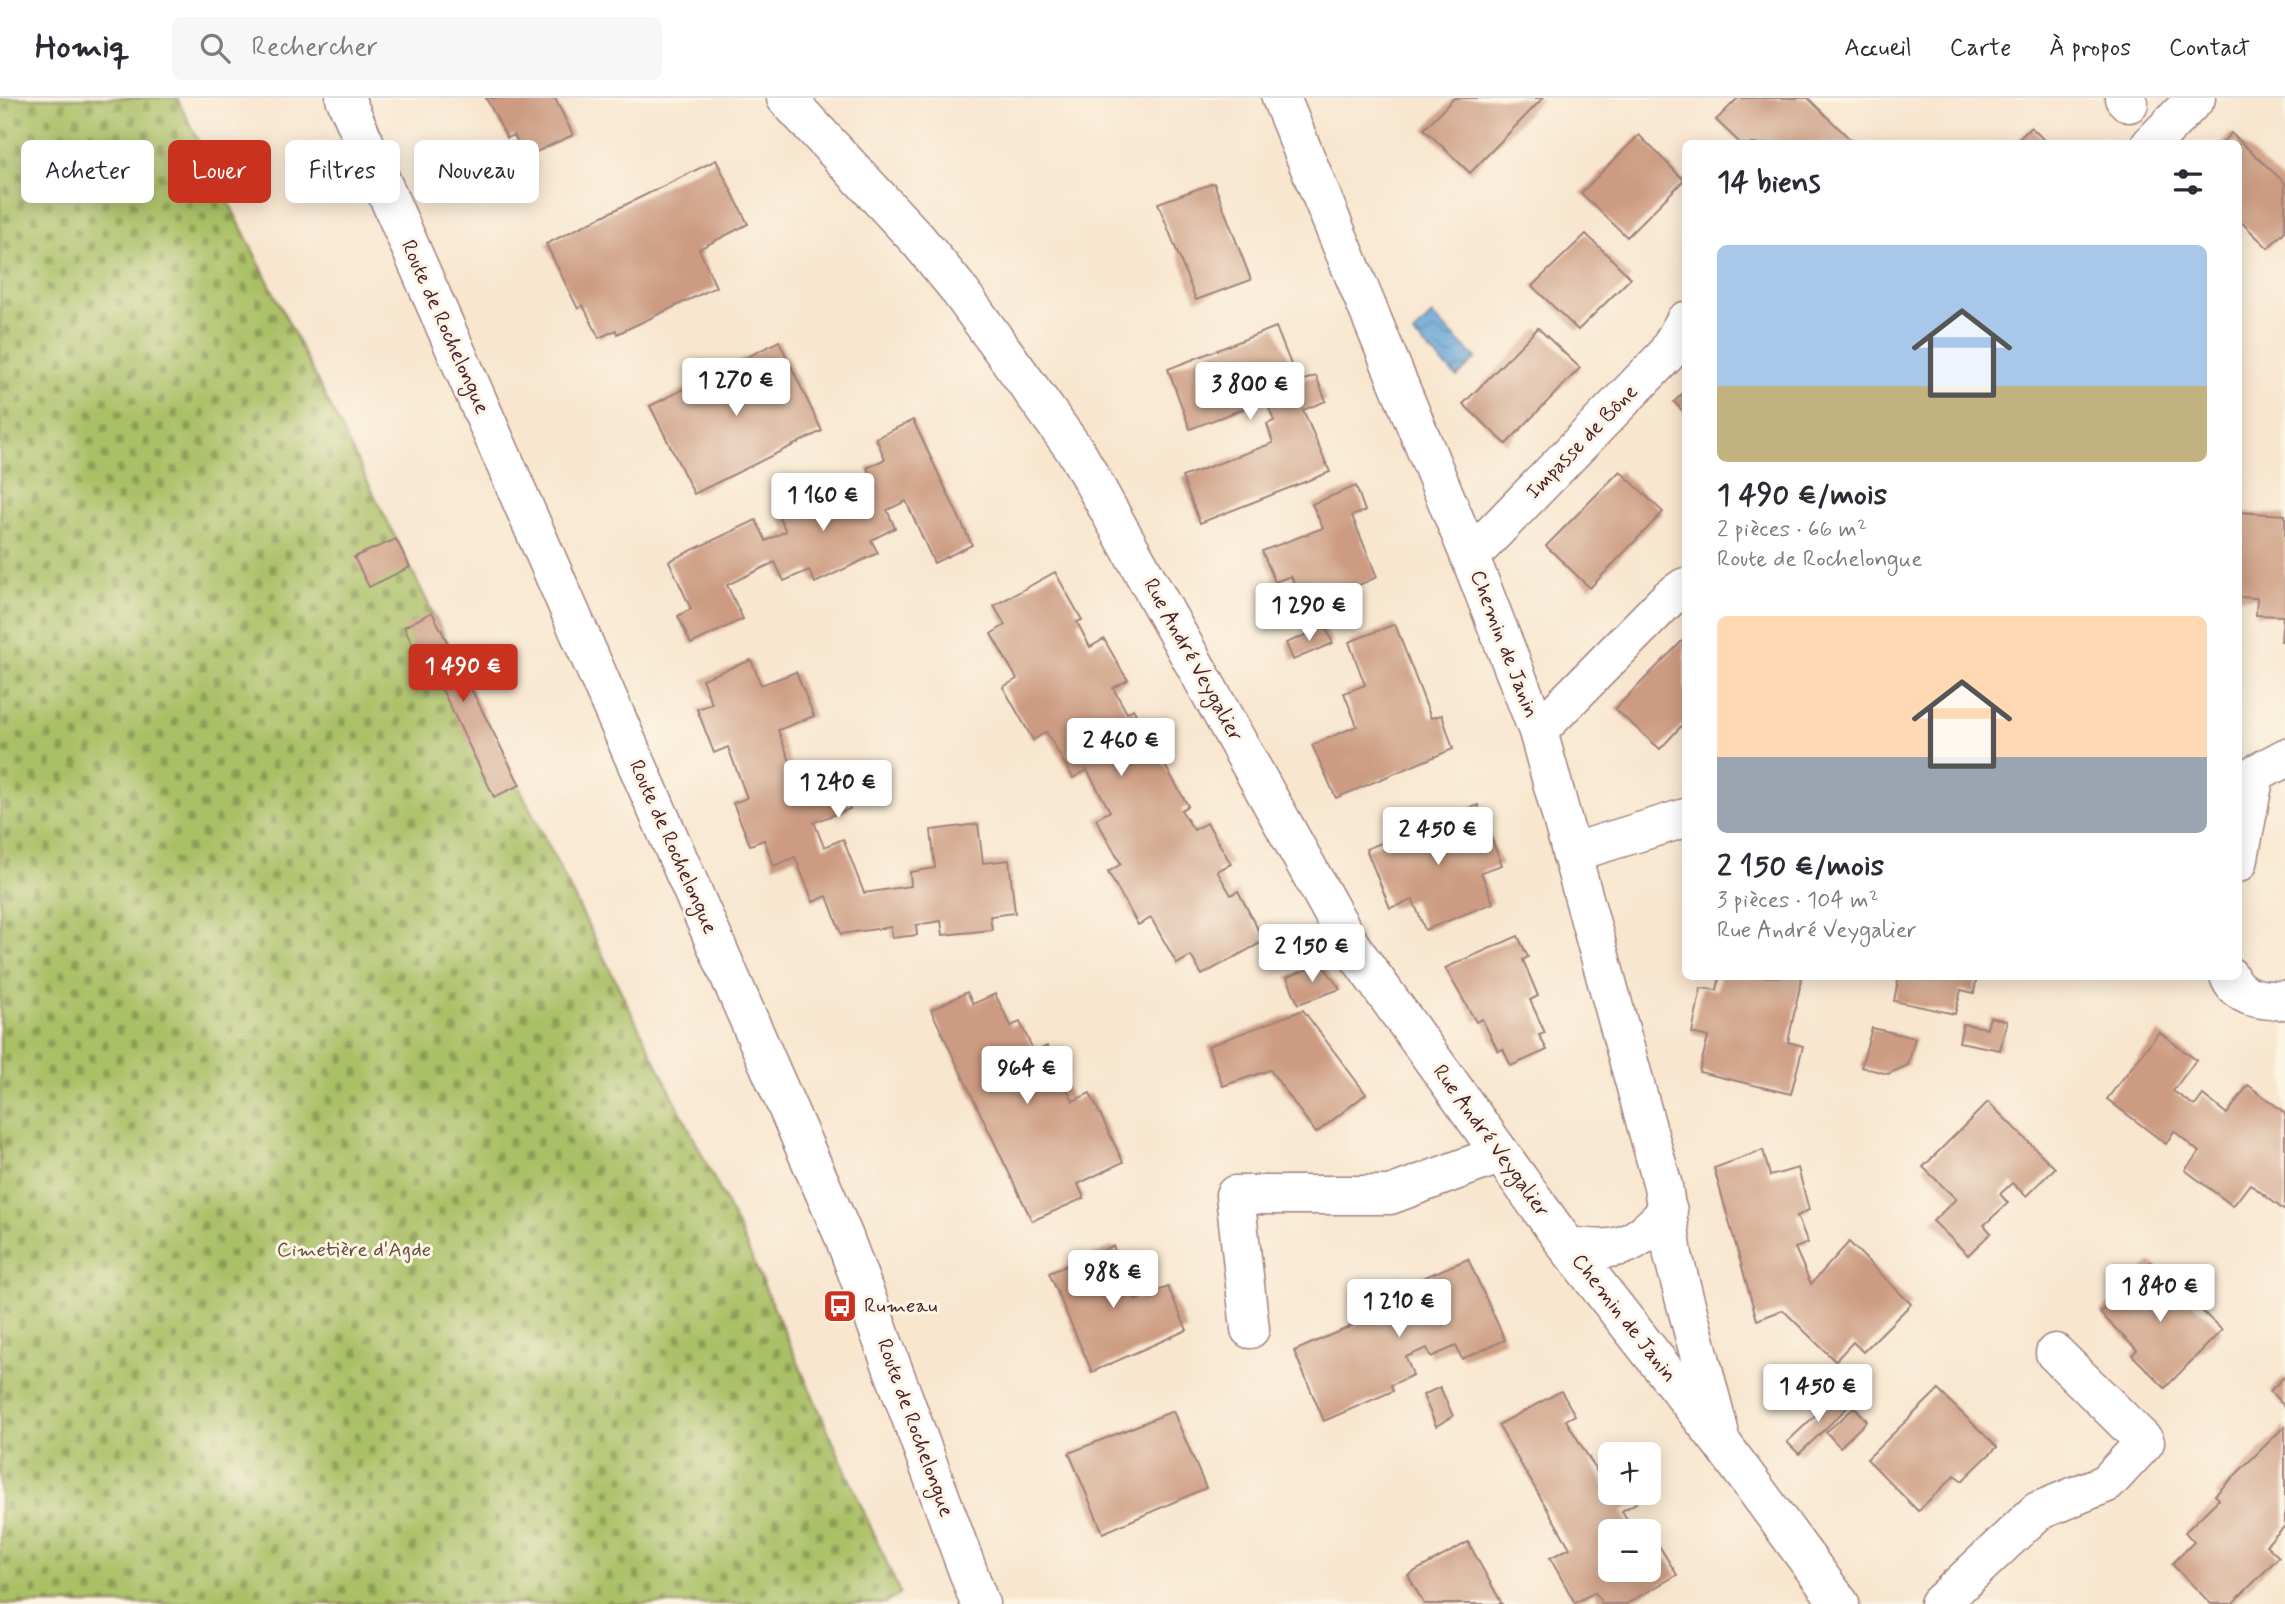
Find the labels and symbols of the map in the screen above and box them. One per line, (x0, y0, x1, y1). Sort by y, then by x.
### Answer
street label: Route de Rochelongue (393, 236, 496, 419)
pin: 1 270 € (671, 358, 801, 418)
pin: 3 800 € (1185, 362, 1315, 422)
street label: Impasse de Bône (1520, 378, 1644, 506)
pin: 1 160 € (758, 474, 888, 533)
street label: Chemin de Janin (1463, 566, 1545, 722)
street label: Rue André Veygalier (1136, 573, 1250, 747)
pin: 1 290 € (1244, 584, 1374, 643)
pin: 1 490 € (398, 644, 528, 704)
pin: 2 460 € (1056, 718, 1186, 778)
street label: Route de Rochelongue (621, 756, 724, 939)
pin: 1 240 € (773, 760, 903, 820)
pin: 2 450 € (1373, 808, 1503, 867)
pin: 2 150 € (1247, 924, 1377, 984)
pin: 964 € (978, 1046, 1076, 1106)
street label: Rue André Veygalier (1425, 1059, 1556, 1224)
park label: Cimetière d'Agde (277, 1236, 431, 1264)
street label: Chemin de Janin (1565, 1248, 1683, 1388)
pin: 988 € (1064, 1250, 1162, 1310)
pin: 1 840 € (2095, 1264, 2225, 1324)
pin: 1 210 € (1334, 1280, 1464, 1339)
bus stop icon: Rumeau (821, 1287, 859, 1325)
place label: Rumeau (864, 1292, 938, 1320)
street label: Route de Rochelongue (869, 1335, 960, 1521)
pin: 1 450 € (1753, 1364, 1883, 1424)

